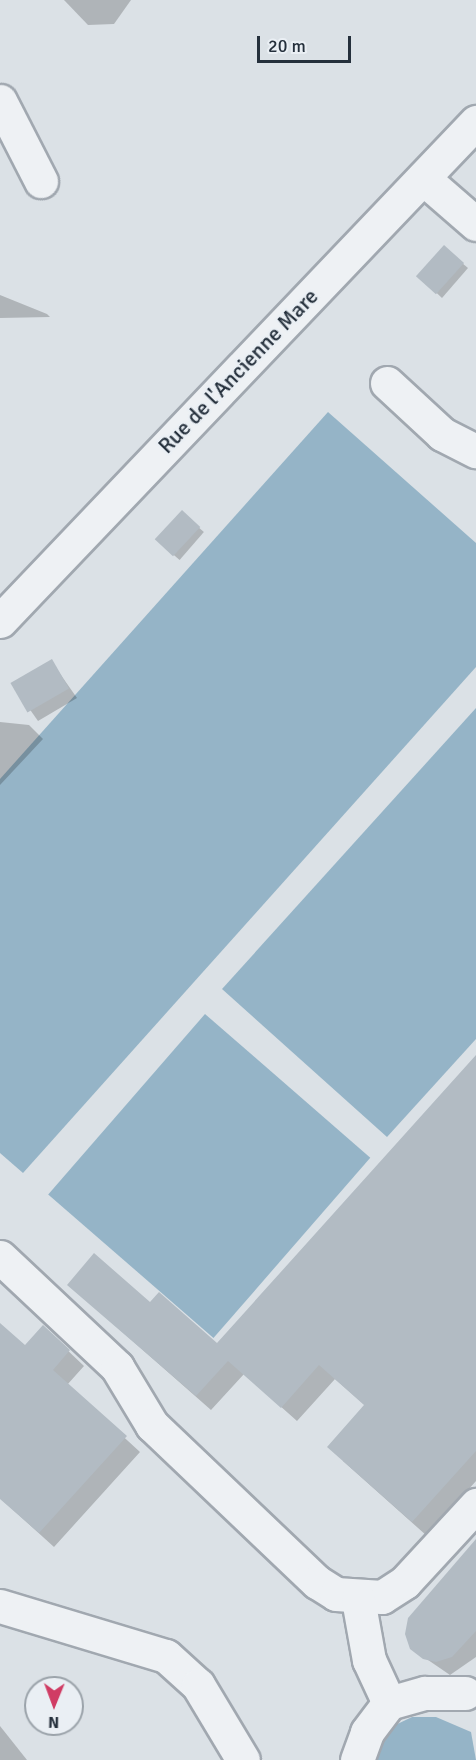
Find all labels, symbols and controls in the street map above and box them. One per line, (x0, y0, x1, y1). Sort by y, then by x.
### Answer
scale bar (260, 24, 354, 62)
text: 20 m (268, 35, 306, 57)
street label: Rue de l'Ancienne Mare (152, 283, 324, 459)
north arrow (24, 1676, 84, 1736)
text: N (48, 1712, 59, 1732)

